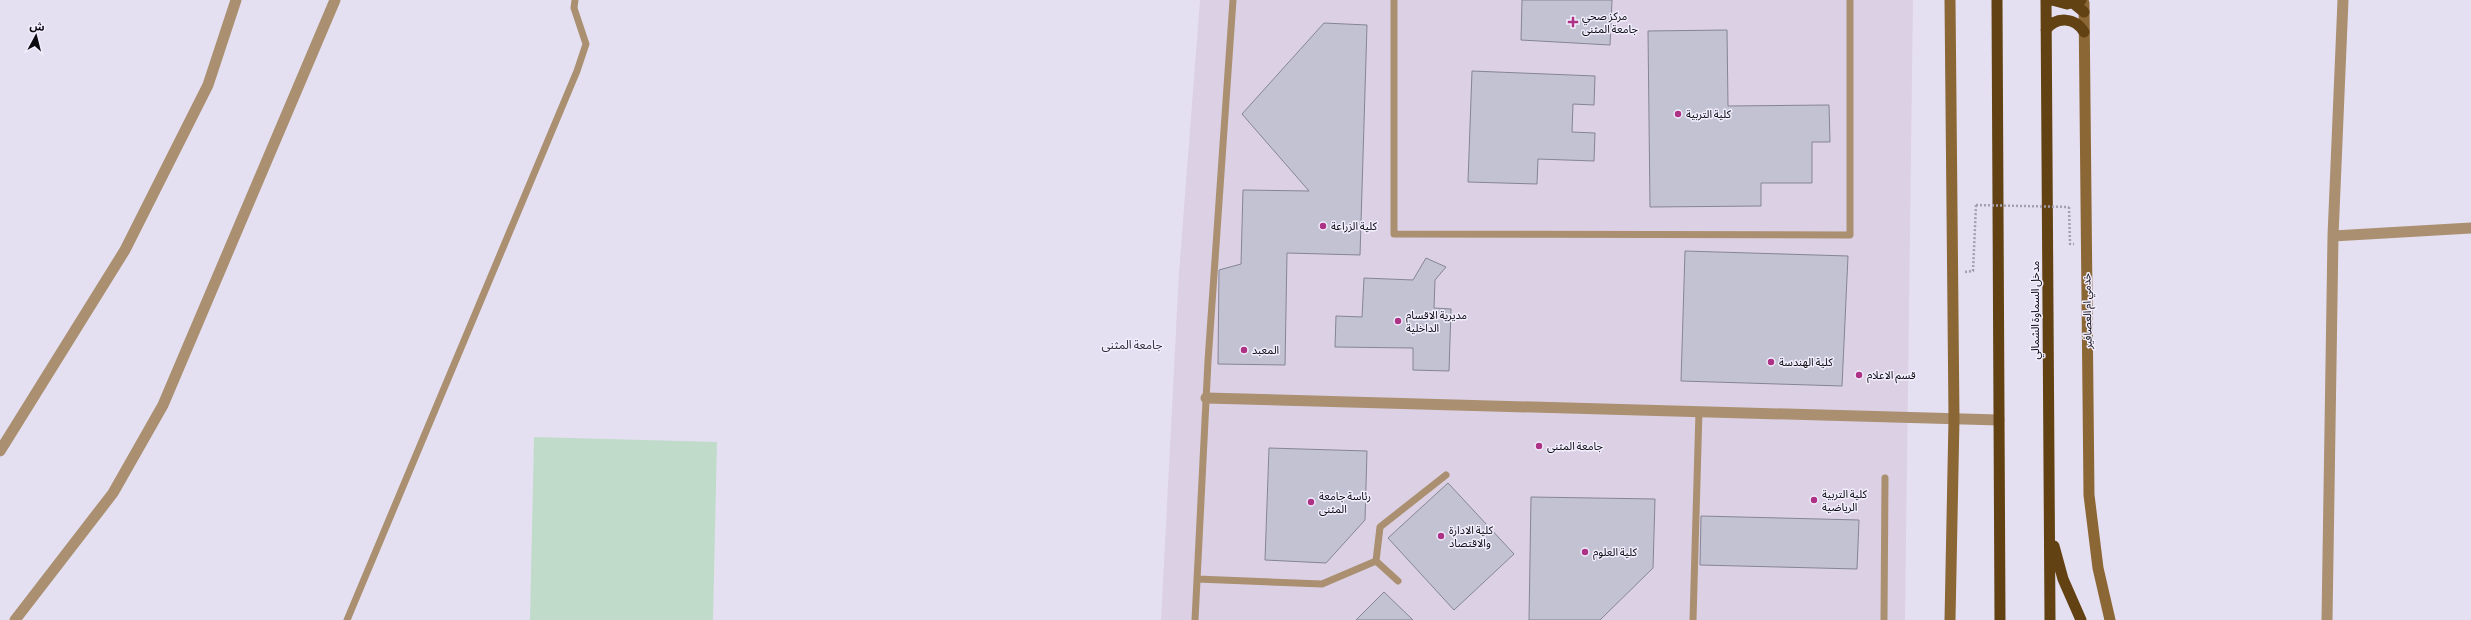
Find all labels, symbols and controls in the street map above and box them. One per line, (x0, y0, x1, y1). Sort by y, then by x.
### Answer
place label: مركز صحي جامعة المثنى (1582, 10, 1639, 36)
north arrow (16, 16, 56, 56)
marker: مركز صحي جامعة المثنى (1567, 16, 1579, 28)
text: ش (29, 19, 45, 34)
place label: كلية التربية (1686, 108, 1732, 121)
marker: كلية التربية (1673, 109, 1683, 119)
place label: كلية الزراعة (1331, 220, 1378, 233)
marker: كلية الزراعة (1318, 221, 1328, 231)
street label: مدخل السماوة الشمالي (2029, 260, 2045, 359)
street label: خدمي ام العصافير (2080, 272, 2097, 350)
place label: مديرية الاقسام الداخلية (1406, 309, 1467, 335)
marker: مديرية الاقسام الداخلية (1393, 316, 1403, 326)
district label: جامعة المثنى (1101, 338, 1163, 353)
place label: المعبد (1252, 344, 1279, 357)
marker: المعبد (1239, 345, 1249, 355)
place label: كلية الهندسة (1779, 356, 1833, 369)
marker: كلية الهندسة (1766, 357, 1776, 367)
place label: قسم الاعلام (1867, 369, 1916, 384)
marker: قسم الاعلام (1854, 370, 1864, 380)
place label: جامعة المثنى (1547, 440, 1604, 453)
marker: جامعة المثنى (1534, 441, 1544, 451)
place label: كلية التربية الرياضية (1822, 488, 1868, 514)
place label: رئاسة جامعة المثنى (1319, 490, 1371, 516)
marker: كلية التربية الرياضية (1809, 495, 1819, 505)
marker: رئاسة جامعة المثنى (1306, 497, 1316, 507)
place label: كلية الادارة والاقتصاد (1449, 524, 1493, 550)
marker: كلية الادارة والاقتصاد (1436, 531, 1446, 541)
place label: كلية العلوم (1593, 546, 1638, 560)
marker: كلية العلوم (1580, 547, 1590, 557)

